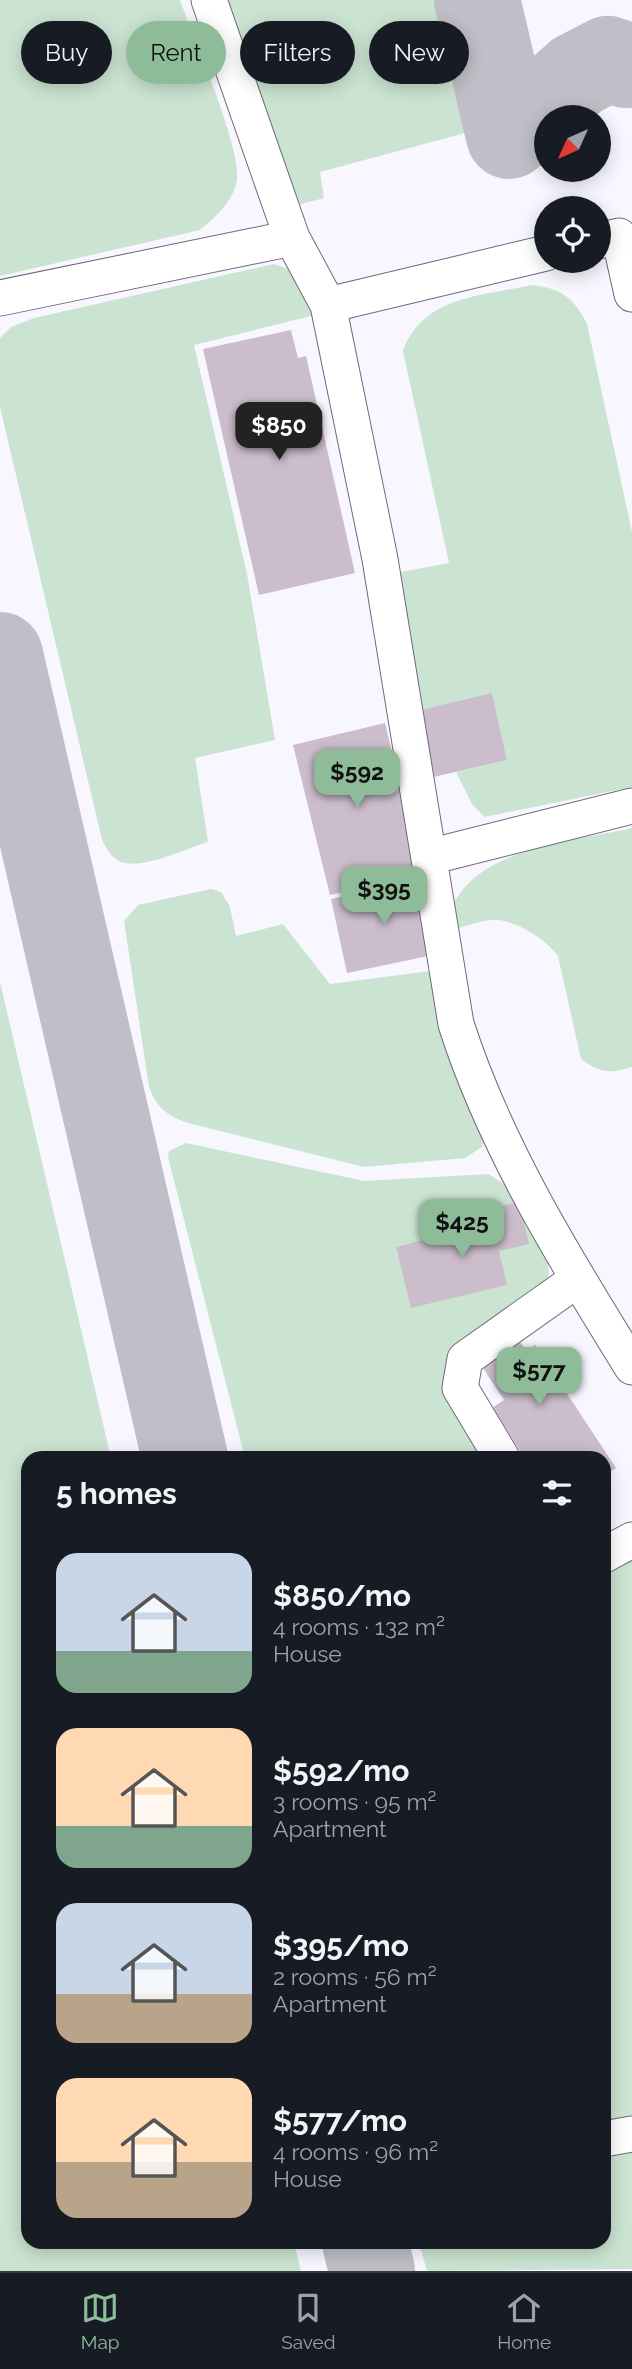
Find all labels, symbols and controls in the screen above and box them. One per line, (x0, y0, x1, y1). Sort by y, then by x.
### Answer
chip: Buy (21, 21, 112, 84)
chip: Rent (126, 21, 226, 84)
chip: Filters (240, 21, 355, 84)
chip: New (369, 21, 469, 84)
north arrow (534, 105, 611, 182)
map controls (534, 105, 611, 273)
button: locate (534, 196, 611, 273)
pin: $850 (238, 402, 320, 462)
text: $850 (251, 411, 307, 438)
pin: $592 (316, 750, 398, 809)
text: $592 (330, 758, 384, 785)
pin: $395 (343, 866, 425, 926)
text: $395 (357, 875, 411, 902)
pin: $425 (421, 1200, 503, 1259)
text: $425 (435, 1208, 489, 1235)
pin: $577 (498, 1348, 580, 1407)
text: $577 (512, 1356, 566, 1383)
icon: filters (538, 1474, 576, 1512)
text: 5 homes (56, 1476, 177, 1511)
text: $850/mo (273, 1578, 411, 1613)
icon: home (112, 1581, 196, 1665)
text: 4 rooms · 132 m² (273, 1613, 445, 1640)
text: House (273, 1640, 342, 1667)
text: $592/mo (273, 1753, 409, 1788)
icon: home (112, 1756, 196, 1840)
text: 3 rooms · 95 m² (273, 1788, 436, 1815)
text: Apartment (273, 1815, 387, 1842)
text: $395/mo (273, 1928, 409, 1963)
icon: home (112, 1931, 196, 2015)
text: 2 rooms · 56 m² (273, 1963, 437, 1990)
text: Apartment (273, 1990, 387, 2017)
text: $577/mo (273, 2103, 407, 2138)
icon: home (112, 2106, 196, 2190)
text: 4 rooms · 96 m² (273, 2138, 438, 2165)
text: House (273, 2165, 342, 2192)
tab: Map (81, 2289, 120, 2353)
tab: Saved (281, 2289, 336, 2353)
tab: Home (497, 2289, 551, 2353)

